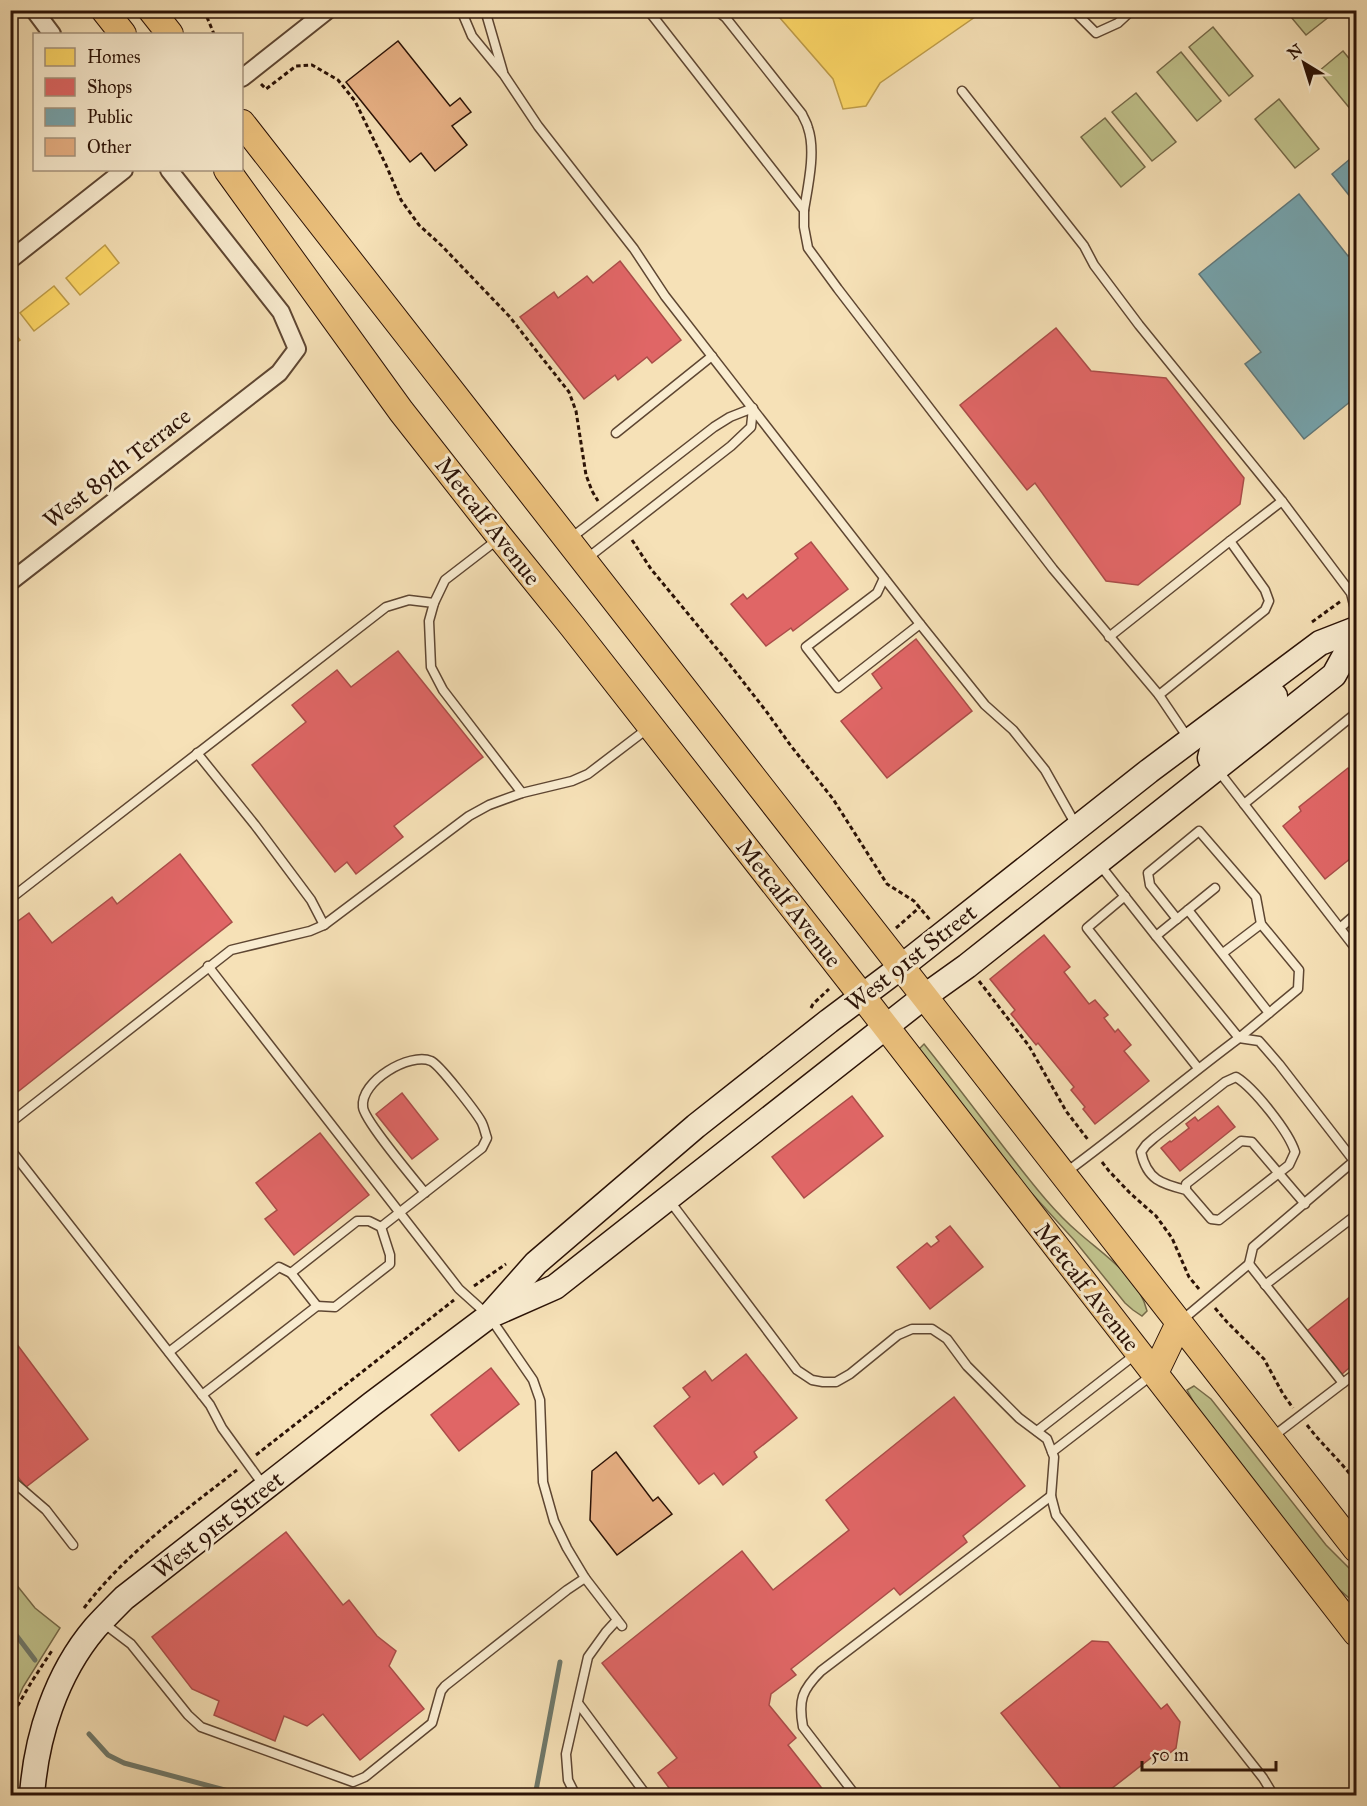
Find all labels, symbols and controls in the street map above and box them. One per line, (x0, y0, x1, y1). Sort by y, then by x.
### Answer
legend (33, 33, 243, 171)
north arrow (1274, 33, 1334, 93)
text: N (1284, 40, 1307, 63)
text: Homes (87, 46, 141, 68)
text: Shops (87, 76, 132, 98)
text: Public (87, 106, 133, 128)
text: Other (87, 136, 132, 158)
street label: West 89th Terrace (37, 401, 197, 535)
street label: Metcalf Avenue (428, 451, 548, 591)
street label: Metcalf Avenue (729, 833, 849, 973)
street label: West 91st Street (839, 897, 983, 1019)
street label: Metcalf Avenue (1027, 1217, 1147, 1357)
street label: West 91st Street (146, 1464, 290, 1586)
scale bar (1142, 1734, 1276, 1772)
text: 50 m (1151, 1744, 1189, 1766)

